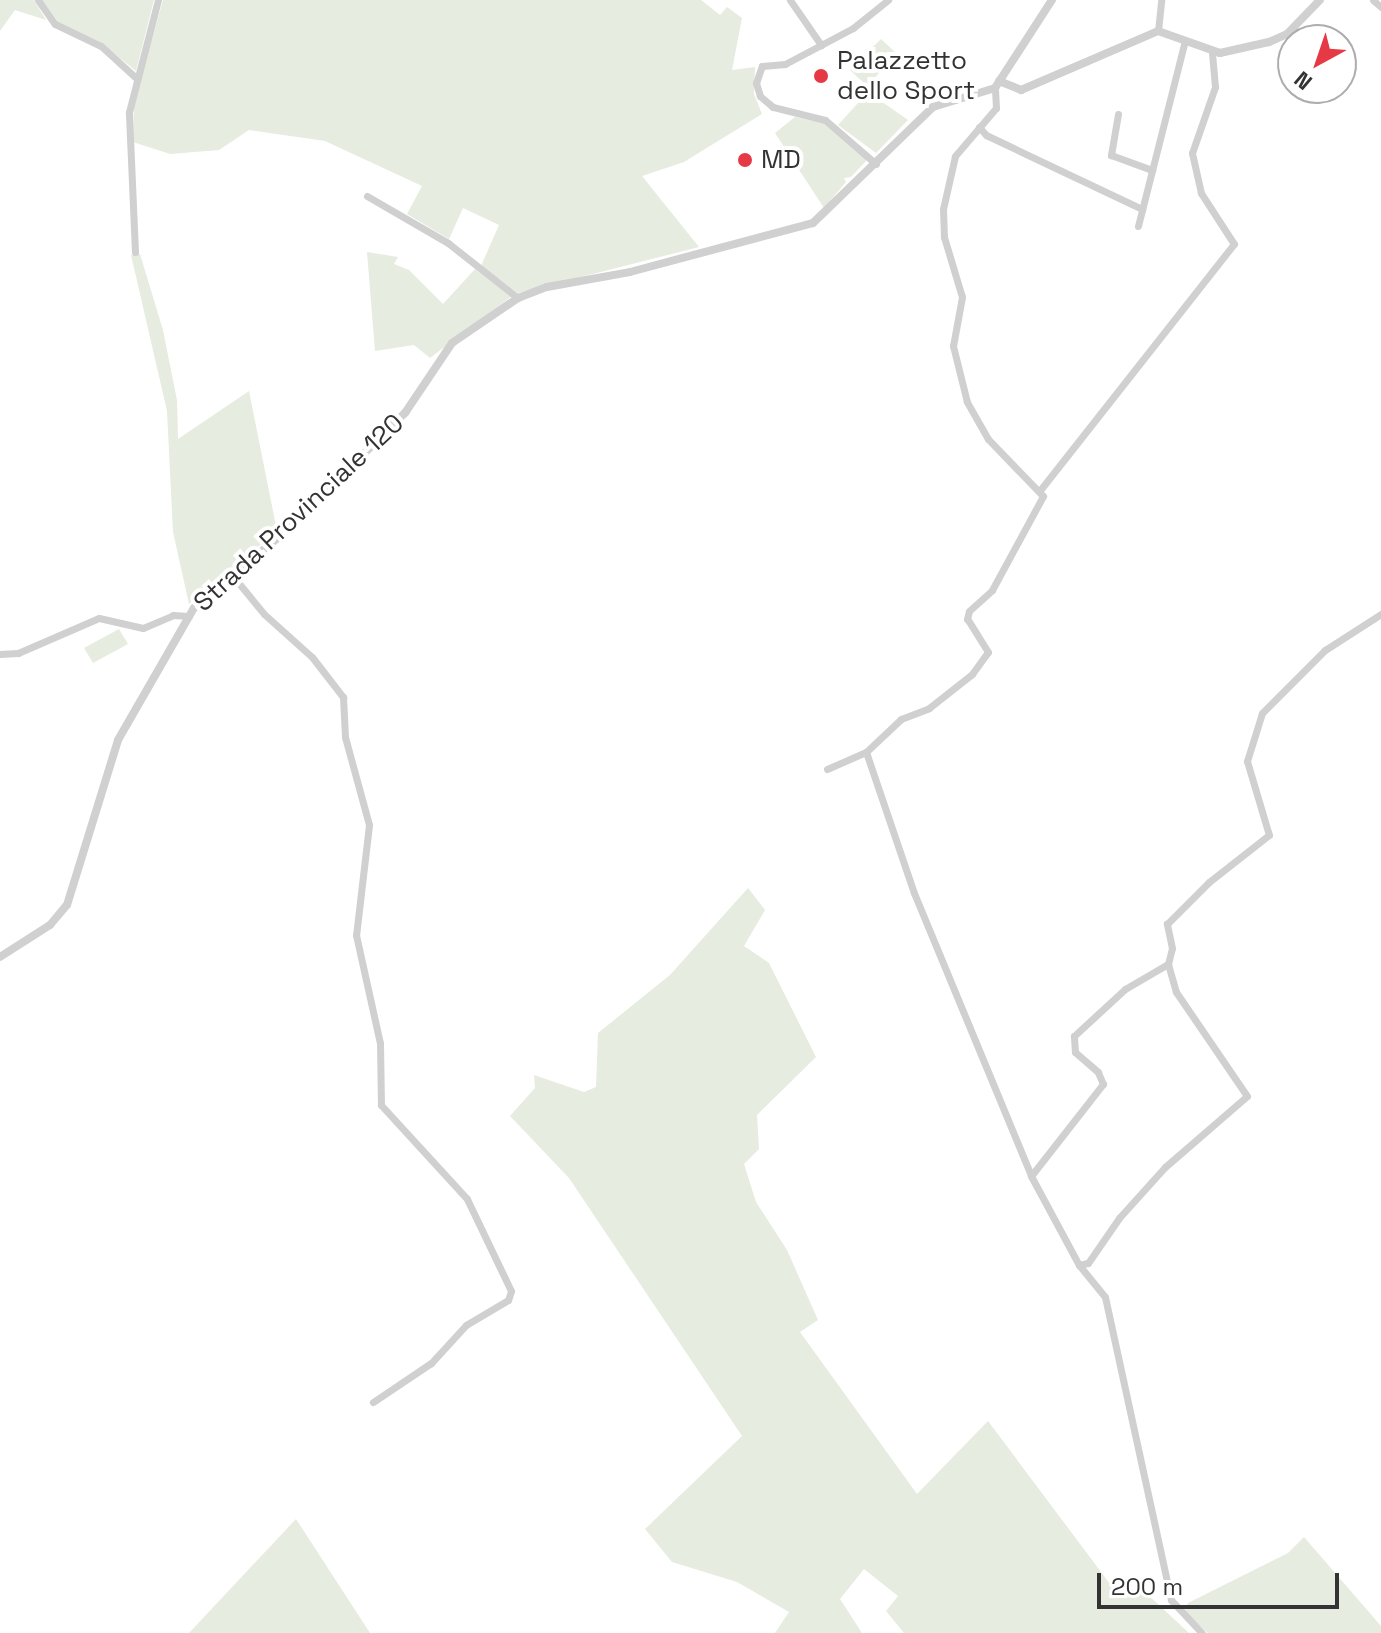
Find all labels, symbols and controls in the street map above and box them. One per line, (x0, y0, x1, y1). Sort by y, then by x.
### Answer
north arrow (1277, 24, 1357, 104)
place label: Palazzetto dello Sport (837, 45, 975, 106)
text: N (1288, 65, 1318, 96)
marker: Palazzetto dello Sport (812, 67, 830, 85)
place label: MD (761, 144, 801, 176)
marker: MD (736, 151, 754, 169)
street label: Strada Provinciale 120 (188, 408, 410, 618)
scale bar (1101, 1557, 1343, 1607)
text: 200 m (1111, 1571, 1183, 1602)

